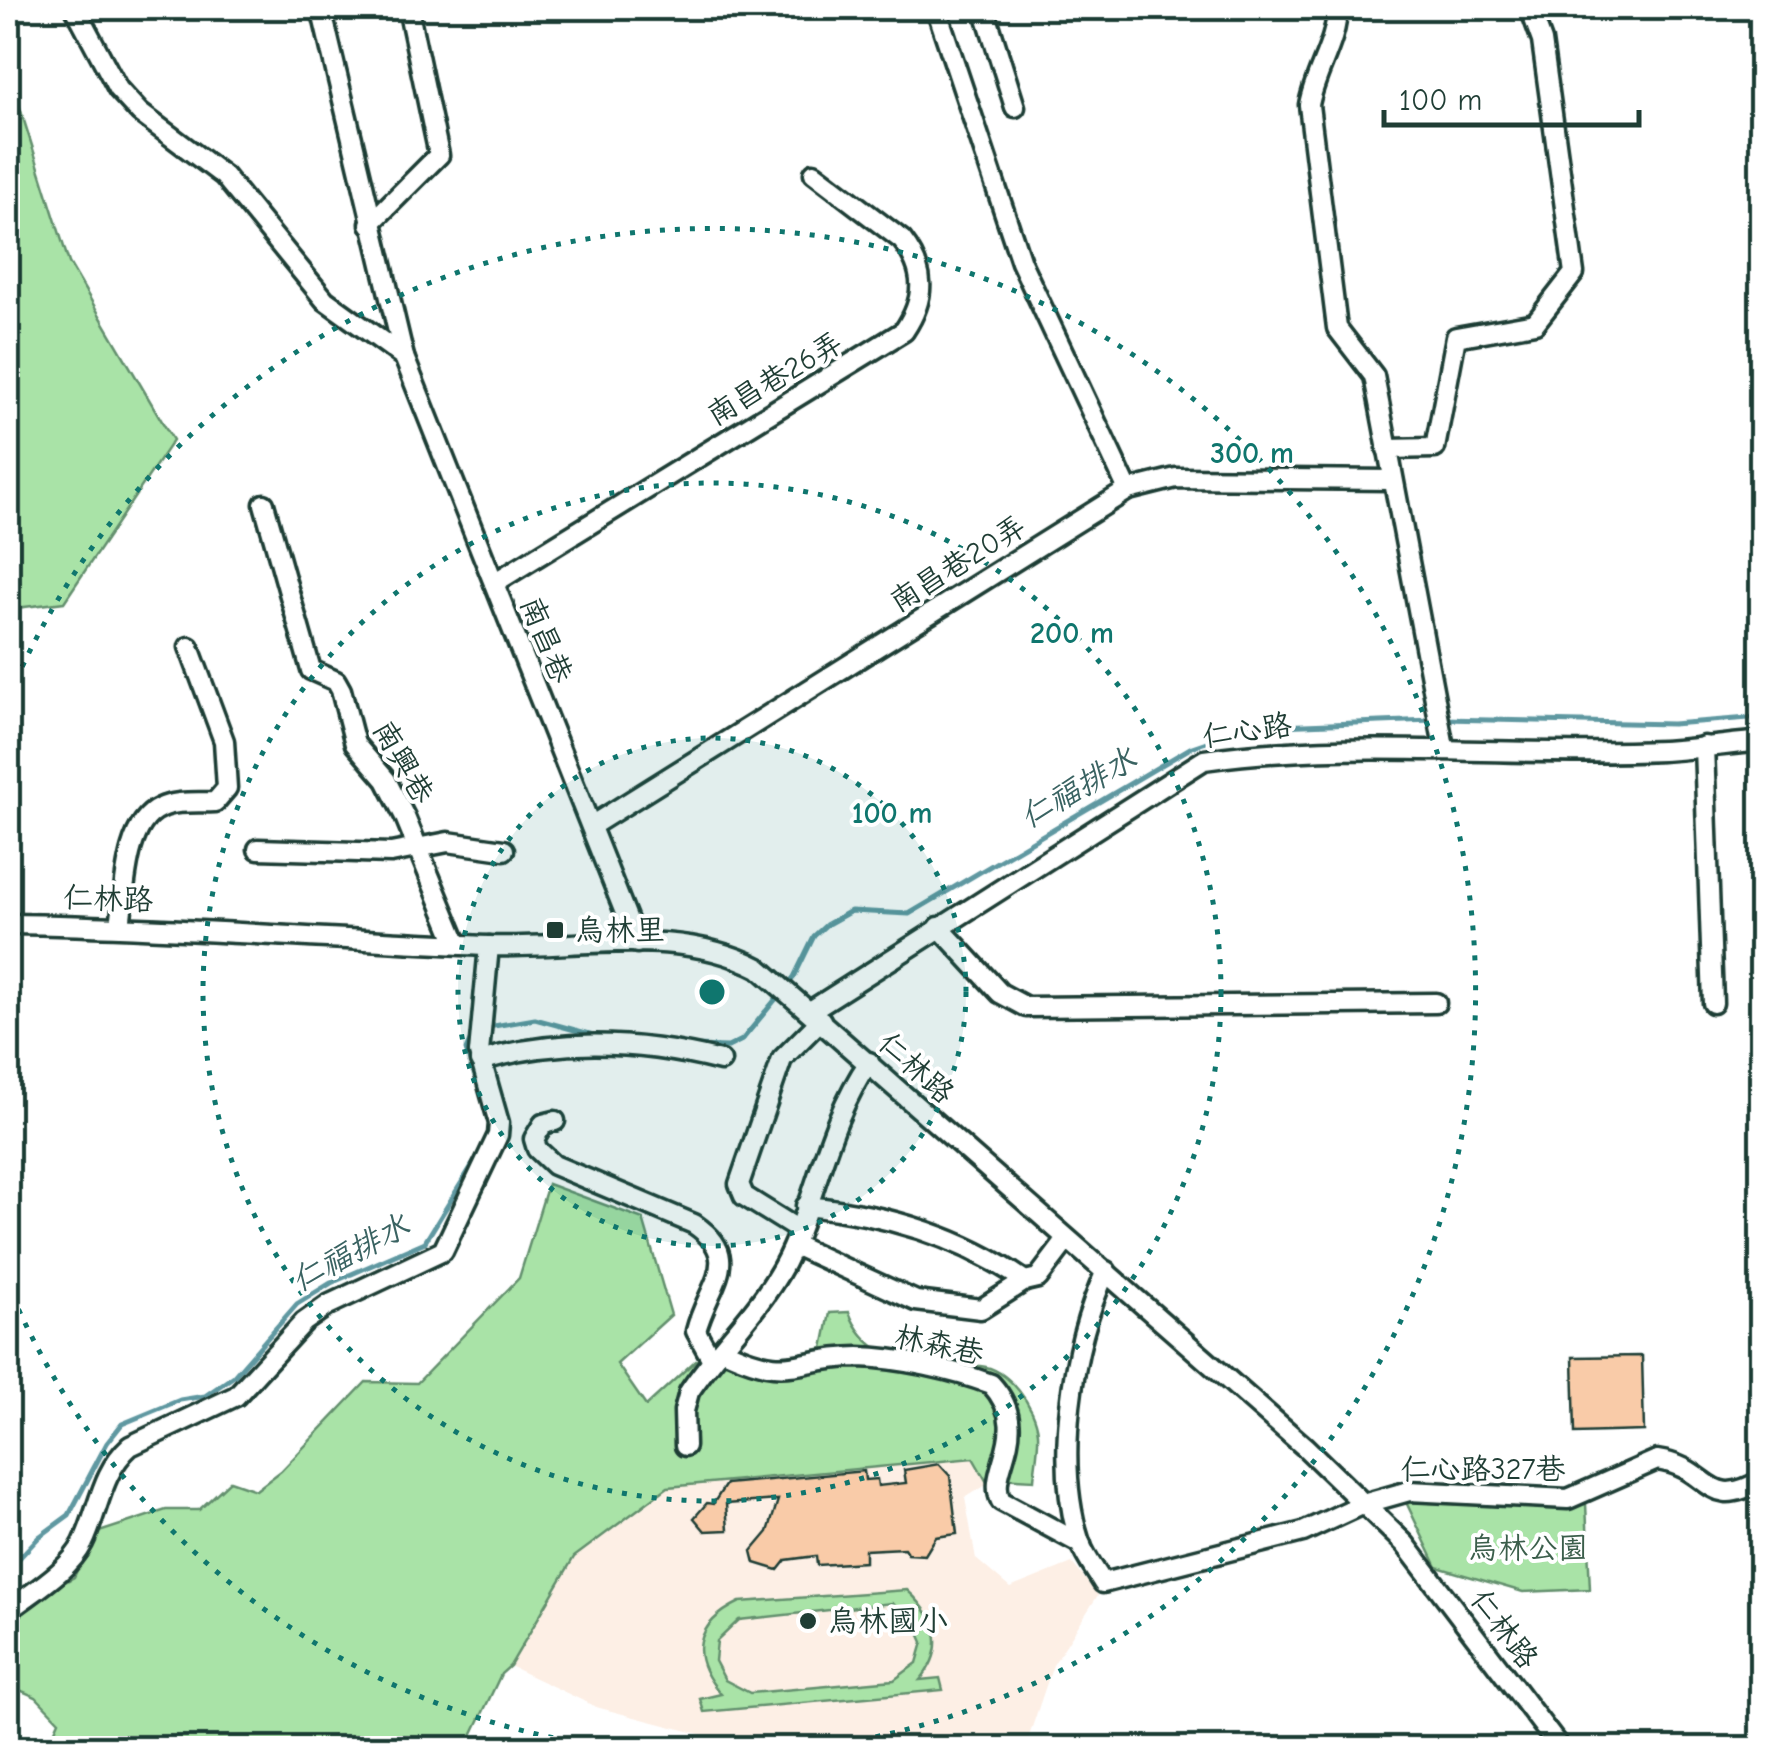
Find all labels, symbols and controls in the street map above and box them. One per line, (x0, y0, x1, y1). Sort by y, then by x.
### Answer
scale bar (1384, 65, 1639, 127)
text: 100 m (1399, 83, 1482, 118)
street label: 南昌巷26弄 (701, 325, 849, 433)
text: 300 m (1210, 436, 1294, 471)
street label: 南昌巷20弄 (883, 508, 1033, 620)
street label: 南昌巷 (513, 592, 579, 688)
text: 200 m (1030, 616, 1114, 651)
street label: 仁心路 (1200, 707, 1294, 755)
street label: 南興巷 (365, 714, 441, 810)
water label: 仁福排水 (1013, 739, 1144, 836)
text: 100 m (852, 796, 932, 831)
street label: 仁林路 (62, 880, 154, 918)
place label: 烏林里 (575, 913, 665, 948)
marker: 烏林里 (544, 919, 566, 941)
centre of rings (694, 974, 730, 1010)
street label: 仁林路 (871, 1025, 961, 1111)
water label: 仁福排水 (285, 1206, 416, 1299)
street label: 林森巷 (891, 1319, 987, 1371)
street label: 仁心路327巷 (1401, 1452, 1566, 1487)
park label: 烏林公園 (1468, 1531, 1588, 1566)
street label: 仁林路 (1463, 1583, 1545, 1675)
place label: 烏林國小 (828, 1604, 948, 1639)
marker: 烏林國小 (797, 1610, 819, 1632)

